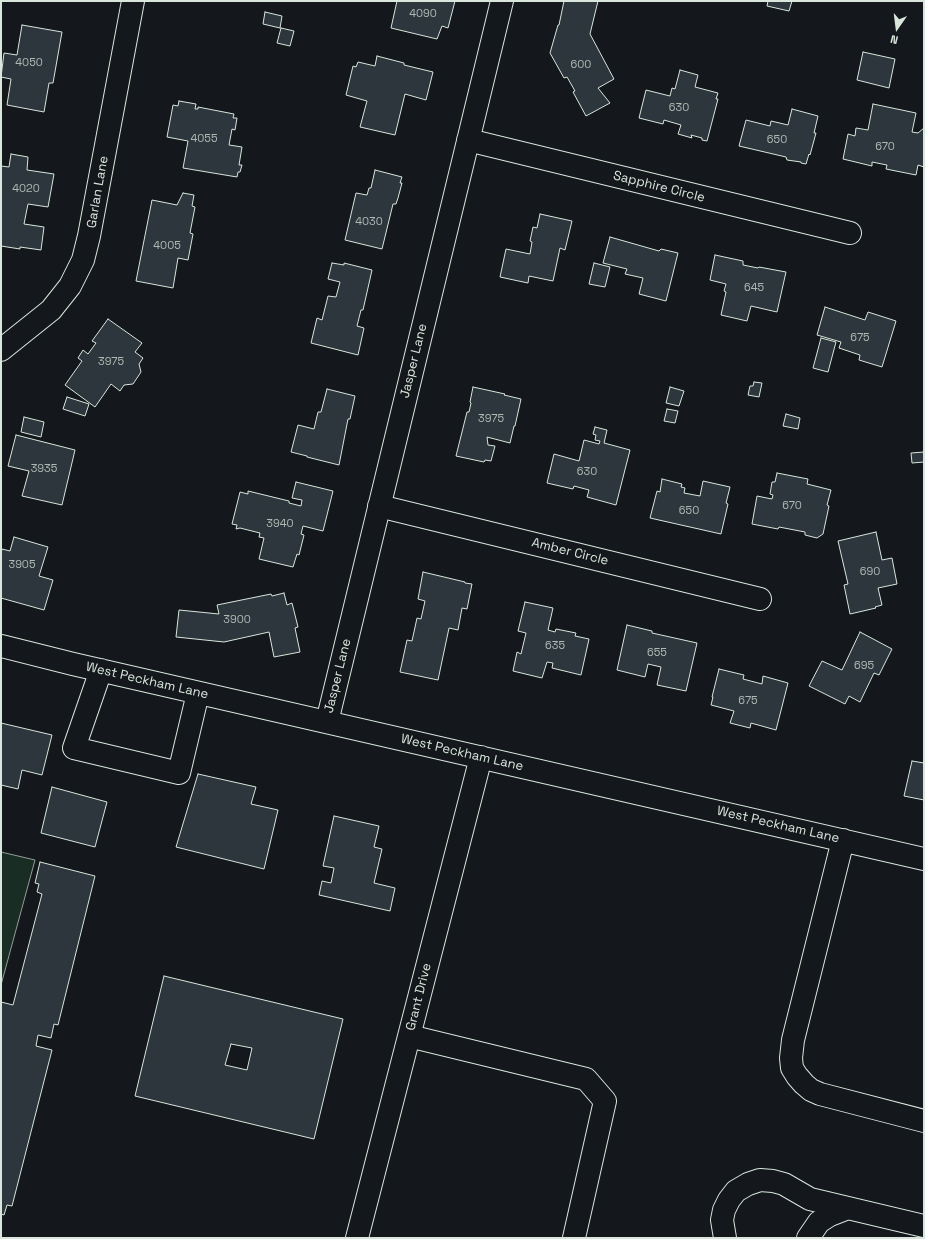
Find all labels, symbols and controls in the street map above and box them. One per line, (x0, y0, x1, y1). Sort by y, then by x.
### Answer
house number: 4090 (409, 7, 437, 21)
north arrow (877, 8, 917, 48)
text: N (889, 32, 899, 47)
house number: 4050 (15, 56, 43, 70)
house number: 600 (571, 58, 591, 72)
house number: 630 (669, 101, 689, 115)
house number: 4055 (190, 132, 218, 146)
house number: 650 (767, 133, 787, 147)
house number: 670 (875, 140, 895, 154)
street label: Garlan Lane (84, 155, 112, 229)
street label: Sapphire Circle (612, 168, 706, 206)
house number: 4020 (12, 182, 40, 196)
house number: 4030 (355, 215, 383, 229)
house number: 4005 (153, 239, 181, 253)
house number: 645 (744, 281, 764, 295)
street label: Jasper Lane (397, 322, 431, 400)
house number: 675 (850, 331, 870, 345)
house number: 3975 (98, 355, 124, 369)
house number: 3975 (478, 412, 504, 426)
house number: 3935 (31, 462, 57, 476)
house number: 630 (577, 465, 597, 479)
house number: 670 (782, 499, 802, 513)
house number: 650 (679, 504, 699, 518)
house number: 3940 (266, 517, 294, 531)
street label: Amber Circle (530, 535, 610, 569)
house number: 3905 (8, 558, 36, 572)
house number: 690 (860, 565, 880, 579)
house number: 3900 (223, 613, 251, 627)
street label: Jasper Lane (321, 637, 355, 715)
house number: 635 (545, 639, 565, 653)
house number: 655 (647, 646, 667, 660)
street label: West Peckham Lane (84, 659, 210, 703)
house number: 695 (854, 659, 874, 673)
house number: 675 (738, 694, 758, 708)
street label: West Peckham Lane (399, 731, 525, 775)
street label: West Peckham Lane (715, 803, 841, 847)
street label: Grant Drive (403, 962, 435, 1032)

